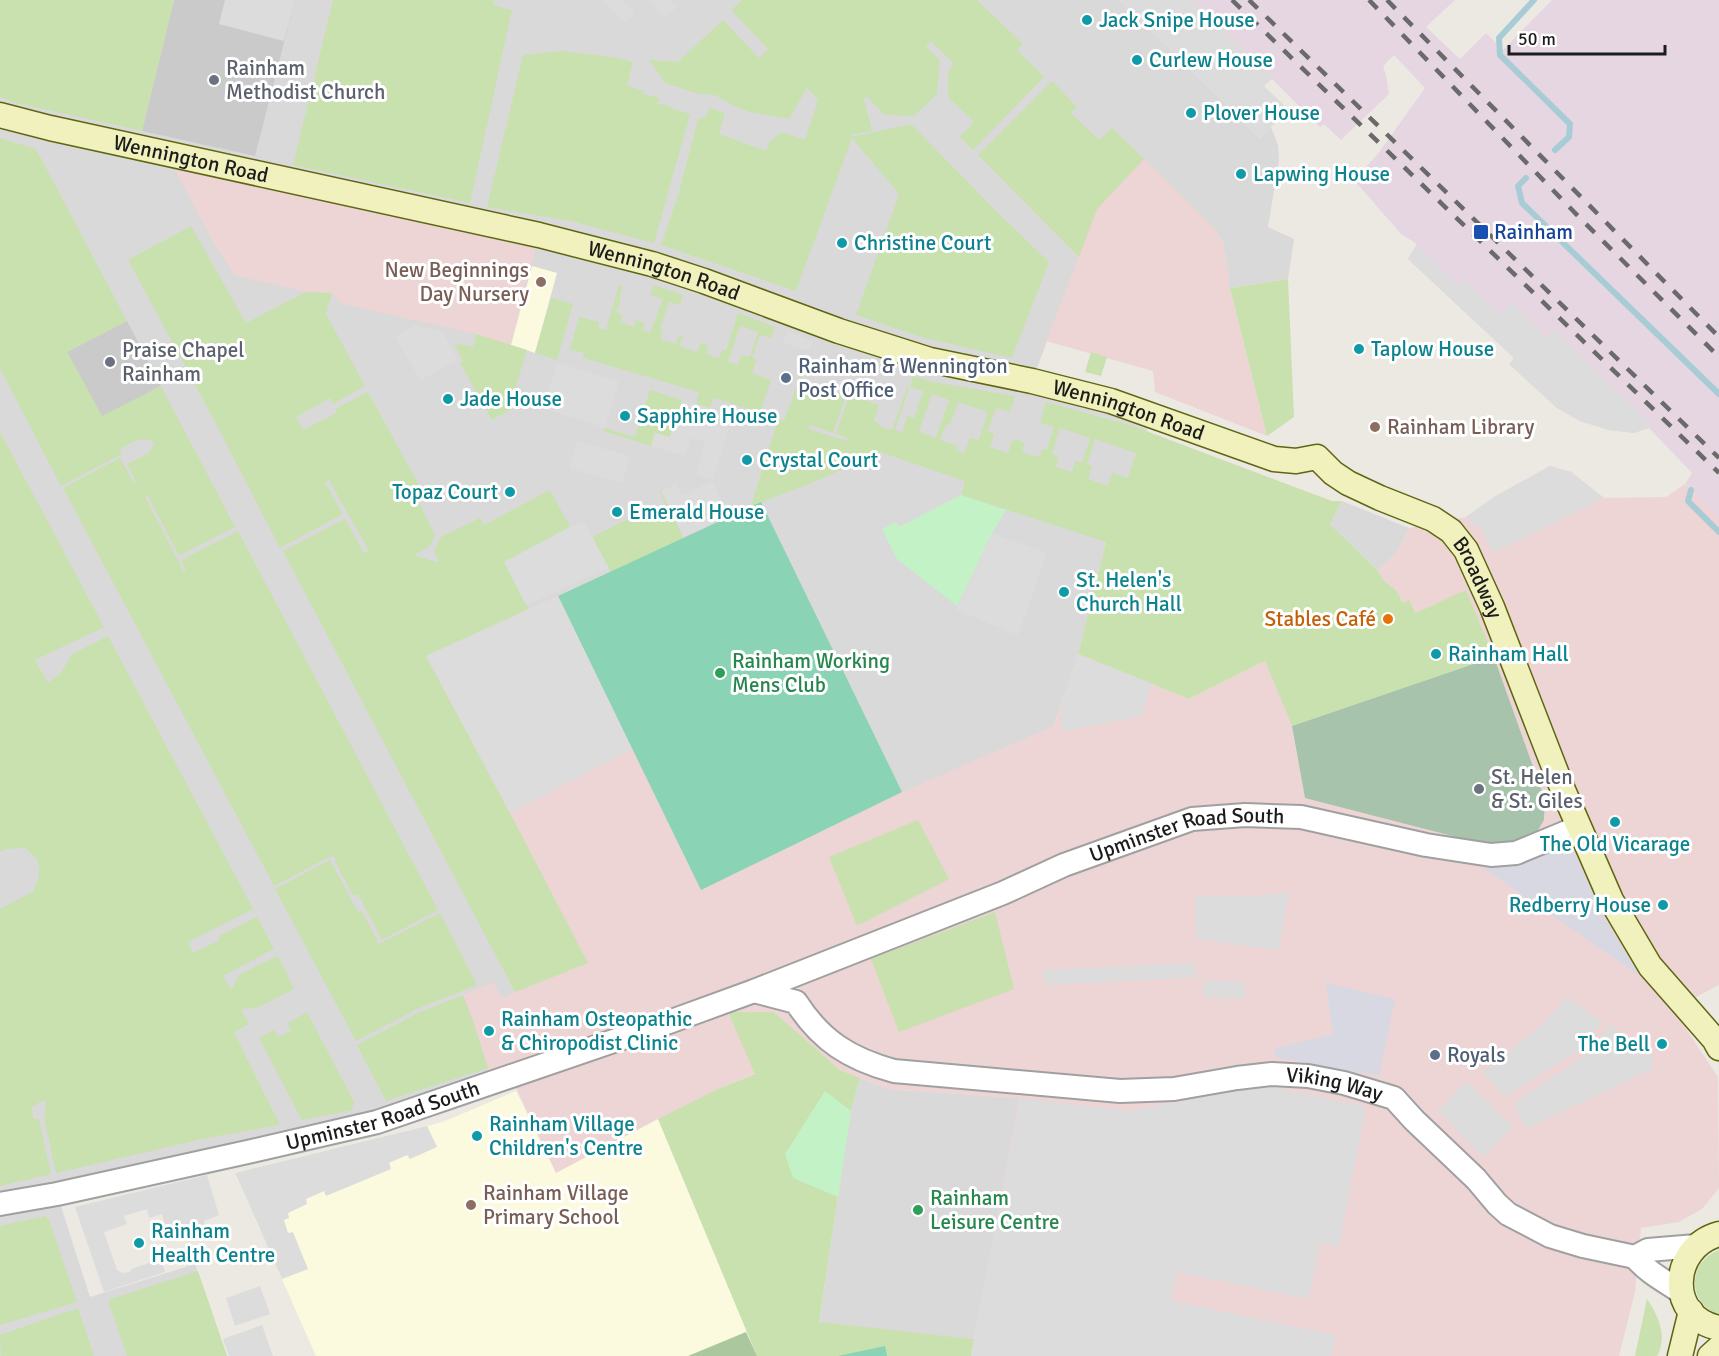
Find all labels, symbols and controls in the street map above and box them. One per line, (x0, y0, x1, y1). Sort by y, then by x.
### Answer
place label: Jack Snipe House (1099, 7, 1255, 33)
marker: Jack Snipe House (1080, 13, 1094, 27)
scale bar (1509, 18, 1665, 56)
text: 50 m (1518, 28, 1556, 50)
place label: Curlew House (1149, 47, 1273, 73)
marker: Curlew House (1130, 53, 1144, 67)
place label: Rainham Methodist Church (226, 55, 385, 105)
marker: Rainham Methodist Church (207, 73, 221, 87)
place label: Plover House (1203, 100, 1320, 126)
marker: Plover House (1184, 106, 1198, 120)
street label: Wennington Road (111, 129, 271, 188)
place label: Lapwing House (1253, 161, 1390, 187)
marker: Lapwing House (1234, 167, 1248, 181)
place label: Rainham (1494, 219, 1573, 245)
marker: Rainham (1472, 223, 1490, 241)
place label: Christine Court (854, 230, 991, 256)
street label: Wennington Road (585, 235, 744, 306)
marker: Christine Court (835, 236, 849, 250)
place label: New Beginnings Day Nursery (384, 257, 529, 307)
marker: New Beginnings Day Nursery (534, 275, 548, 289)
place label: Taplow House (1371, 336, 1494, 362)
place label: Praise Chapel Rainham (122, 337, 244, 387)
marker: Taplow House (1352, 342, 1366, 356)
place label: Rainham & Wennington Post Office (798, 353, 1008, 403)
marker: Praise Chapel Rainham (103, 355, 117, 369)
marker: Rainham & Wennington Post Office (779, 371, 793, 385)
street label: Wennington Road (1050, 374, 1208, 446)
place label: Jade House (460, 386, 562, 412)
marker: Jade House (441, 392, 455, 406)
place label: Sapphire House (637, 403, 777, 429)
marker: Sapphire House (618, 409, 632, 423)
place label: Rainham Library (1387, 414, 1535, 440)
marker: Rainham Library (1368, 420, 1382, 434)
place label: Crystal Court (759, 447, 878, 473)
marker: Crystal Court (740, 453, 754, 467)
place label: Topaz Court (392, 479, 498, 505)
marker: Topaz Court (503, 485, 517, 499)
place label: Emerald House (629, 499, 764, 525)
marker: Emerald House (610, 505, 624, 519)
street label: Broadway (1447, 531, 1508, 622)
place label: St. Helen's Church Hall (1076, 567, 1182, 617)
marker: St. Helen's Church Hall (1057, 585, 1071, 599)
place label: Stables Café (1264, 606, 1376, 632)
marker: Stables Café (1381, 612, 1395, 626)
place label: Rainham Hall (1448, 641, 1569, 667)
marker: Rainham Hall (1429, 647, 1443, 661)
place label: Rainham Working Mens Club (732, 648, 890, 698)
marker: Rainham Working Mens Club (713, 666, 727, 680)
place label: St. Helen & St. Giles (1491, 764, 1583, 814)
marker: St. Helen & St. Giles (1472, 782, 1486, 796)
street label: Upminster Road South (1086, 802, 1285, 868)
marker: The Old Vicarage (1608, 815, 1622, 829)
place label: The Old Vicarage (1540, 831, 1690, 857)
place label: Redberry House (1509, 892, 1651, 918)
marker: Redberry House (1656, 898, 1670, 912)
place label: Rainham Osteopathic & Chiropodist Clinic (501, 1006, 692, 1056)
marker: Rainham Osteopathic & Chiropodist Clinic (482, 1024, 496, 1038)
place label: The Bell (1578, 1031, 1650, 1057)
marker: The Bell (1655, 1037, 1669, 1051)
place label: Royals (1447, 1042, 1505, 1068)
marker: Royals (1428, 1048, 1442, 1062)
street label: Viking Way (1285, 1062, 1386, 1107)
street label: Upminster Road South (283, 1075, 483, 1156)
place label: Rainham Village Children's Centre (489, 1111, 643, 1161)
marker: Rainham Village Children's Centre (470, 1129, 484, 1143)
place label: Rainham Village Primary School (483, 1180, 629, 1230)
place label: Rainham Leisure Centre (930, 1185, 1059, 1235)
marker: Rainham Village Primary School (464, 1198, 478, 1212)
marker: Rainham Leisure Centre (911, 1203, 925, 1217)
place label: Rainham Health Centre (151, 1218, 275, 1268)
marker: Rainham Health Centre (132, 1236, 146, 1250)

